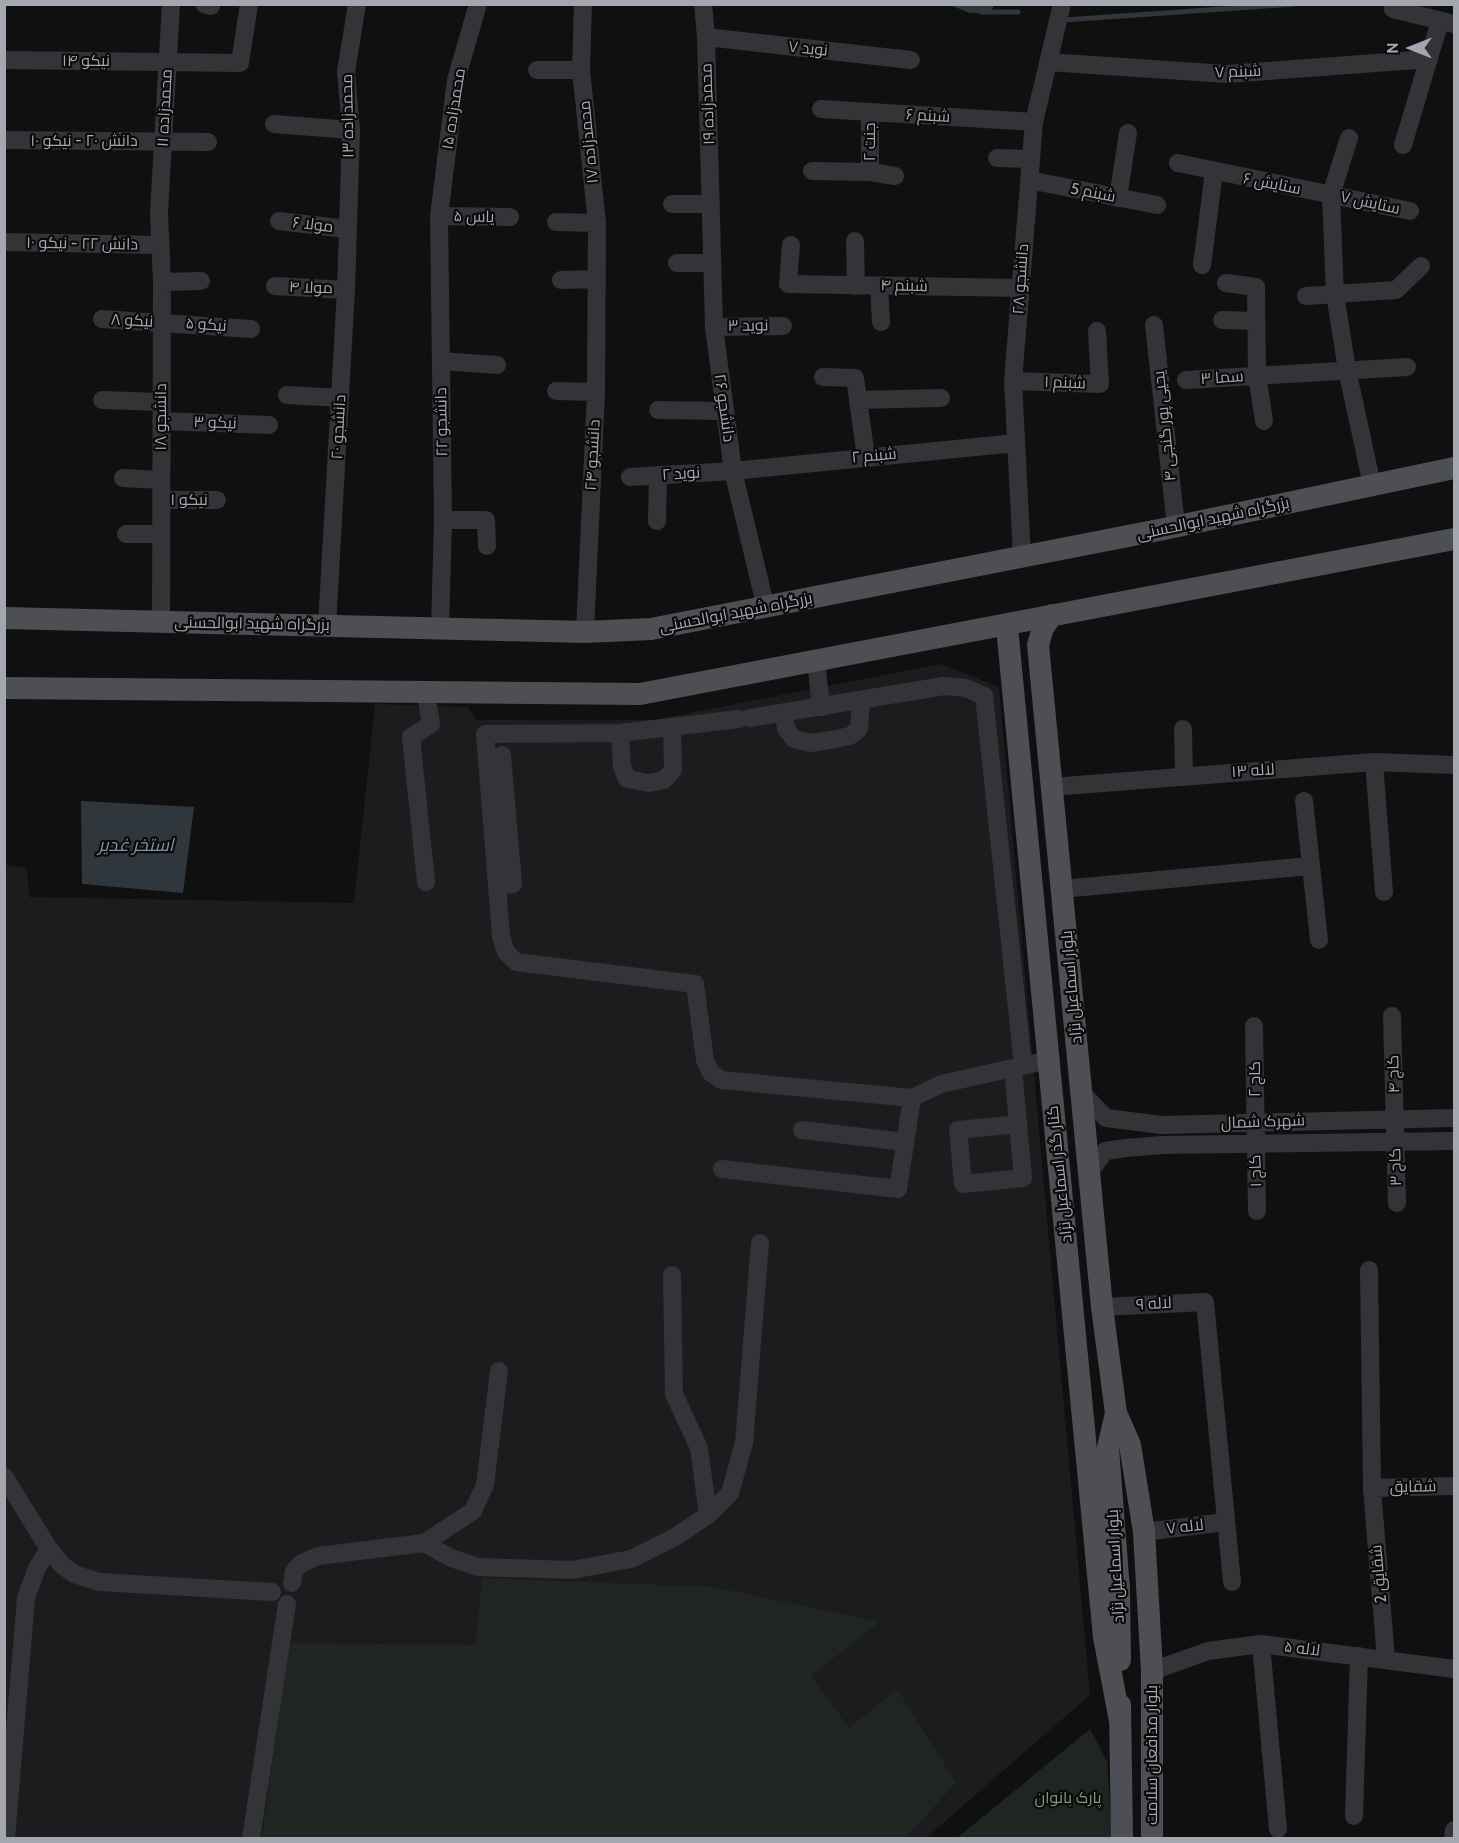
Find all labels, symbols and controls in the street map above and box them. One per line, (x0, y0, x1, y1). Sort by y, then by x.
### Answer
north arrow (1381, 18, 1441, 78)
street label: نوید ۷ (787, 37, 829, 61)
text: N (1383, 42, 1402, 54)
street label: نیکو ۱۴ (62, 51, 110, 71)
street label: شبنم ۷ (1214, 62, 1262, 82)
street label: محمدزاده ۱۹ (697, 63, 719, 145)
street label: محمدزاده ۱۵ (438, 67, 470, 151)
street label: محمدزاده ۱۱ (153, 68, 177, 148)
street label: محمدزاده ۱۳ (338, 74, 358, 158)
street label: محمدزاده ۱۷ (575, 100, 603, 184)
street label: شبنم ۶ (905, 105, 951, 127)
street label: جنت ۲ (860, 123, 880, 161)
street label: دانش ۲۰ - نیکو ۱۰ (30, 131, 138, 151)
street label: ستایش ۶ (1242, 169, 1302, 199)
street label: شبنم 5 (1069, 179, 1117, 207)
street label: ستایش ۷ (1338, 187, 1402, 219)
street label: یاس ۵ (453, 207, 495, 227)
street label: مولا ۶ (291, 213, 335, 237)
street label: دانش ۲۲ - نیکو ۱۰ (26, 233, 138, 255)
street label: دانشجو ۲۸ (1009, 243, 1033, 315)
street label: شبنم ۴ (880, 276, 928, 296)
street label: مولا ۴ (289, 278, 333, 298)
street label: نیکو ۸ (110, 310, 154, 332)
street label: نیکو ۵ (185, 314, 227, 336)
street label: نوید ۳ (727, 316, 769, 336)
street label: سما ۳ (1200, 367, 1244, 389)
street label: یحیی پور گنجی ۴ (1150, 370, 1180, 482)
street label: دانشجو ۲۶ (710, 373, 738, 443)
street label: شبنم ۱ (1044, 373, 1086, 393)
street label: دانشجو ۱۸ (151, 383, 171, 451)
street label: دانشجو ۲۲ (432, 387, 452, 457)
street label: دانشجو ۲۰ (328, 394, 350, 460)
street label: نیکو ۳ (193, 413, 237, 433)
street label: دانشجو ۲۴ (582, 419, 604, 491)
street label: شبنم ۲ (851, 444, 897, 468)
street label: نوید ۲ (661, 463, 701, 485)
street label: نیکو ۱ (170, 490, 208, 510)
street label: بزرگراه شهید ابوالحسنی (1135, 493, 1291, 545)
street label: بزرگراه شهید ابوالحسنی (658, 589, 814, 637)
street label: بزرگراه شهید ابوالحسنی (174, 613, 330, 635)
street label: لاله ۱۳ (1231, 760, 1275, 782)
water label: استخر غدیر (98, 835, 174, 857)
street label: بلوار اسماعیل نژاد (1057, 930, 1087, 1044)
street label: کاج ۴ (1384, 1055, 1404, 1093)
street label: کاج ۲ (1245, 1061, 1265, 1097)
street label: کنار گذر اسماعیل نژاد (1043, 1105, 1077, 1243)
street label: شهرک شمال (1221, 1111, 1305, 1133)
street label: کاج ۳ (1386, 1147, 1406, 1187)
street label: کاج ۱ (1246, 1154, 1266, 1188)
street label: لاله ۹ (1136, 1293, 1172, 1315)
street label: شقايق (1389, 1477, 1437, 1497)
street label: بلوار اسماعیل نژاد (1103, 1509, 1129, 1623)
street label: لاله ۷ (1165, 1515, 1205, 1539)
street label: شقايق 2 (1367, 1544, 1391, 1604)
street label: لاله ۵ (1283, 1637, 1321, 1661)
street label: بلوار مدافعان سلامت (1142, 1685, 1162, 1825)
park label: پارک بانوان (1035, 1788, 1101, 1808)

